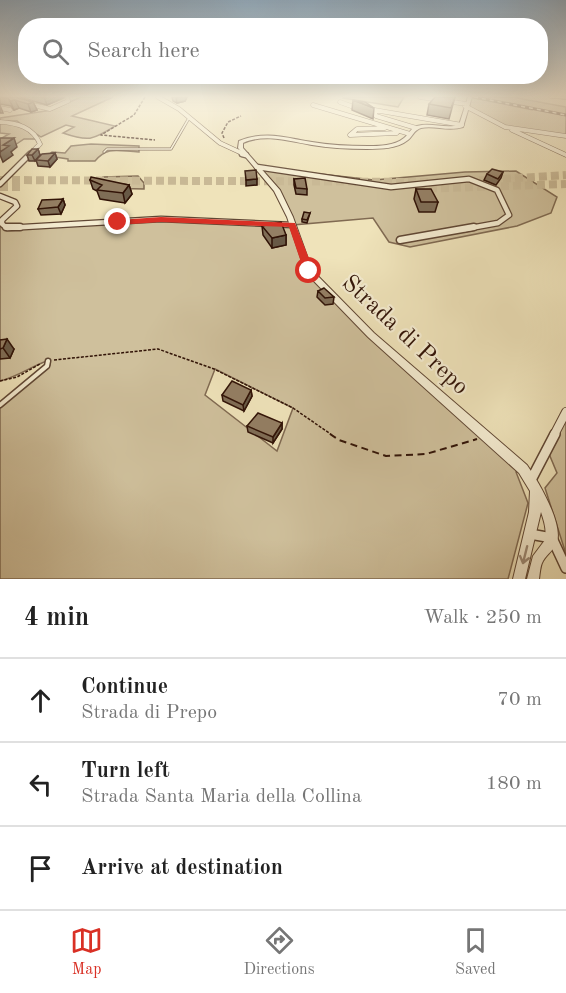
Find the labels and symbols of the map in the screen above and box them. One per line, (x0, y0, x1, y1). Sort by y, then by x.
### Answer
route end (104, 208, 130, 234)
route start (295, 257, 321, 283)
street label: Strada di Prepo (337, 271, 473, 400)
one-way arrow (519, 545, 531, 564)

